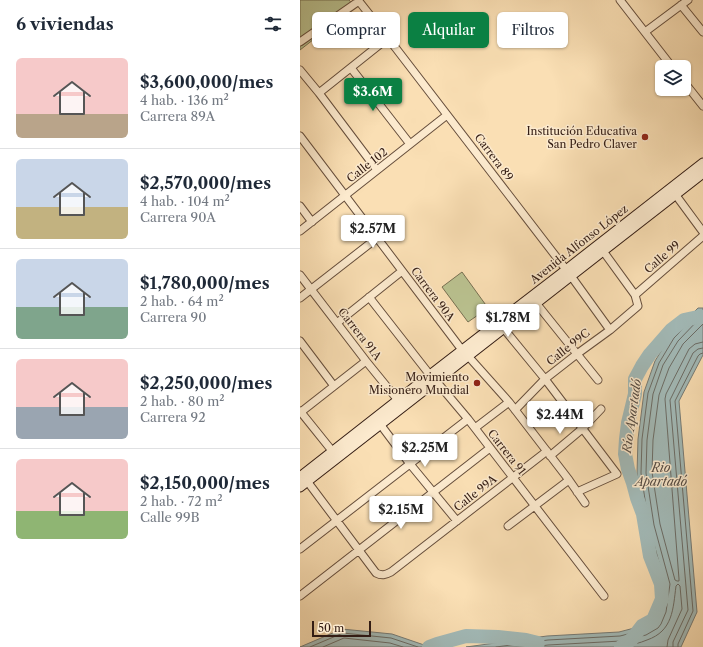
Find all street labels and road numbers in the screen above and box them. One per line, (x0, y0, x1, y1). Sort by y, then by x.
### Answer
street label: Carrera 89 (472, 131, 516, 183)
street label: Calle 102 (344, 145, 390, 185)
street label: Avenida Alfonso López (527, 201, 631, 287)
street label: Calle 99 (641, 238, 683, 276)
street label: Carrera 90A (408, 264, 458, 325)
street label: Carrera 91A (335, 305, 385, 364)
street label: Calle 99C (543, 326, 593, 368)
street label: Carrera 91 (485, 426, 529, 478)
street label: Calle 99A (451, 471, 500, 514)

